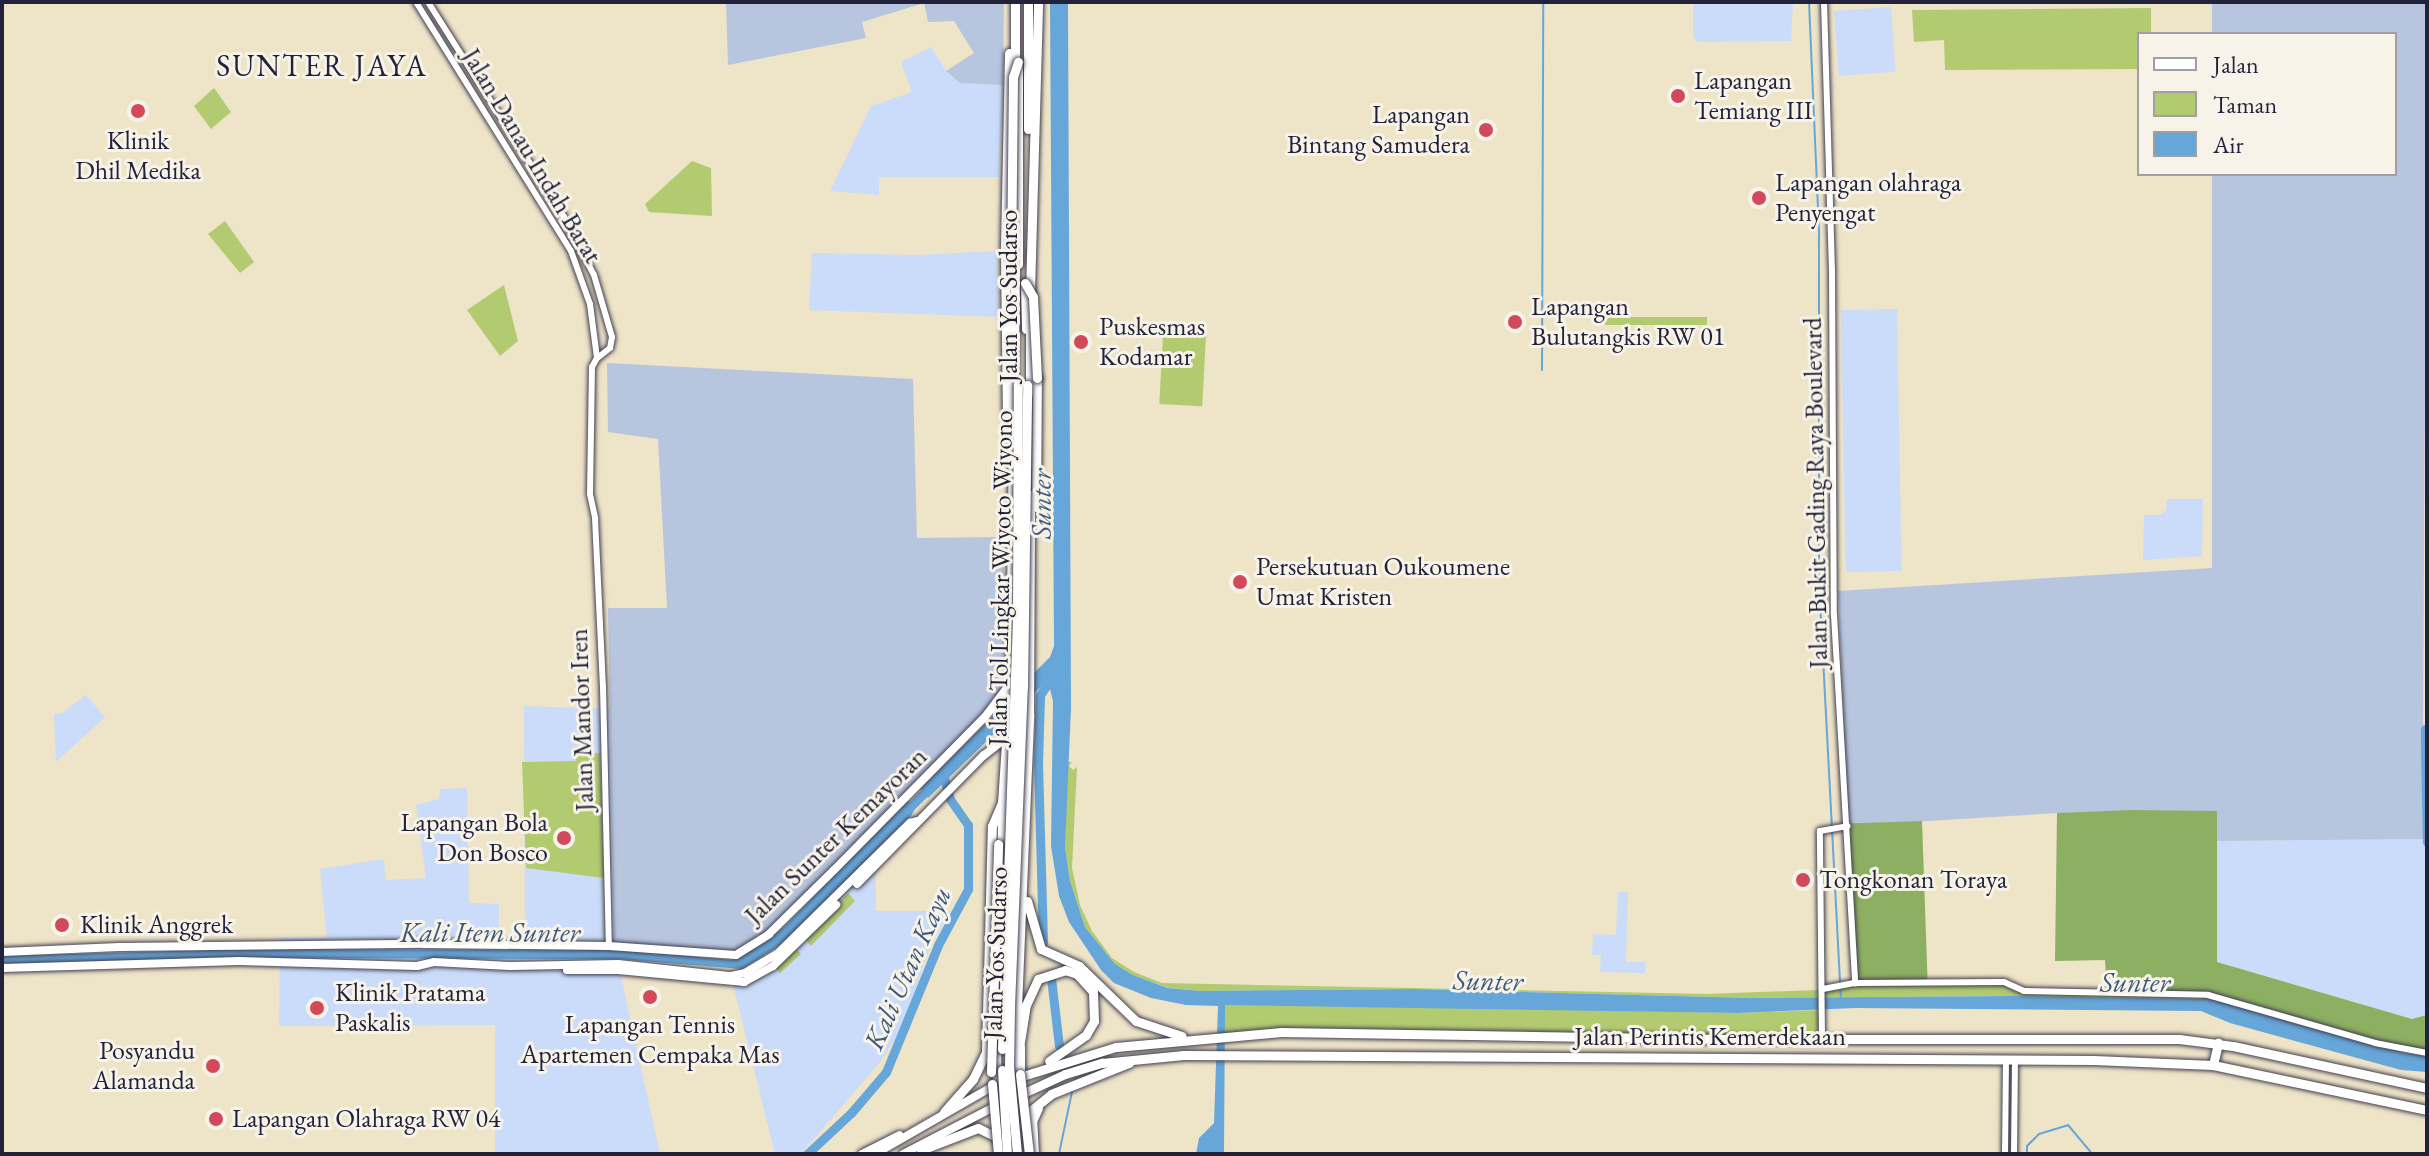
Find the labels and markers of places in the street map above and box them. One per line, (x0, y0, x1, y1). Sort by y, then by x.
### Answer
place label: Lapangan Temiang III (1694, 65, 1813, 126)
marker: Lapangan Temiang III (1669, 87, 1687, 105)
place label: Lapangan Bintang Samudera (1287, 99, 1470, 160)
marker: Klinik Dhil Medika (127, 100, 149, 122)
marker: Lapangan Bintang Samudera (1477, 121, 1495, 139)
place label: Klinik Dhil Medika (75, 125, 201, 186)
place label: Lapangan olahraga Penyengat (1775, 167, 1961, 228)
marker: Lapangan olahraga Penyengat (1750, 189, 1768, 207)
place label: Lapangan Bulutangkis RW 01 (1531, 291, 1725, 352)
place label: Puskesmas Kodamar (1099, 311, 1205, 372)
marker: Lapangan Bulutangkis RW 01 (1506, 313, 1524, 331)
marker: Puskesmas Kodamar (1070, 331, 1092, 353)
place label: Persekutuan Oukoumene Umat Kristen (1256, 551, 1510, 612)
marker: Persekutuan Oukoumene Umat Kristen (1231, 573, 1249, 591)
place label: Lapangan Bola Don Bosco (400, 807, 548, 868)
marker: Lapangan Bola Don Bosco (555, 829, 573, 847)
place label: Tongkonan Toraya (1819, 864, 2007, 896)
marker: Tongkonan Toraya (1794, 871, 1812, 889)
place label: Klinik Anggrek (80, 909, 233, 941)
marker: Klinik Anggrek (51, 914, 73, 936)
place label: Klinik Pratama Paskalis (335, 977, 485, 1038)
marker: Lapangan Tennis Apartemen Cempaka Mas (641, 988, 659, 1006)
marker: Klinik Pratama Paskalis (306, 997, 328, 1019)
place label: Lapangan Tennis Apartemen Cempaka Mas (520, 1009, 780, 1070)
place label: Posyandu Alamanda (93, 1035, 195, 1096)
marker: Posyandu Alamanda (202, 1055, 224, 1077)
place label: Lapangan Olahraga RW 04 (232, 1103, 501, 1135)
marker: Lapangan Olahraga RW 04 (207, 1110, 225, 1128)

